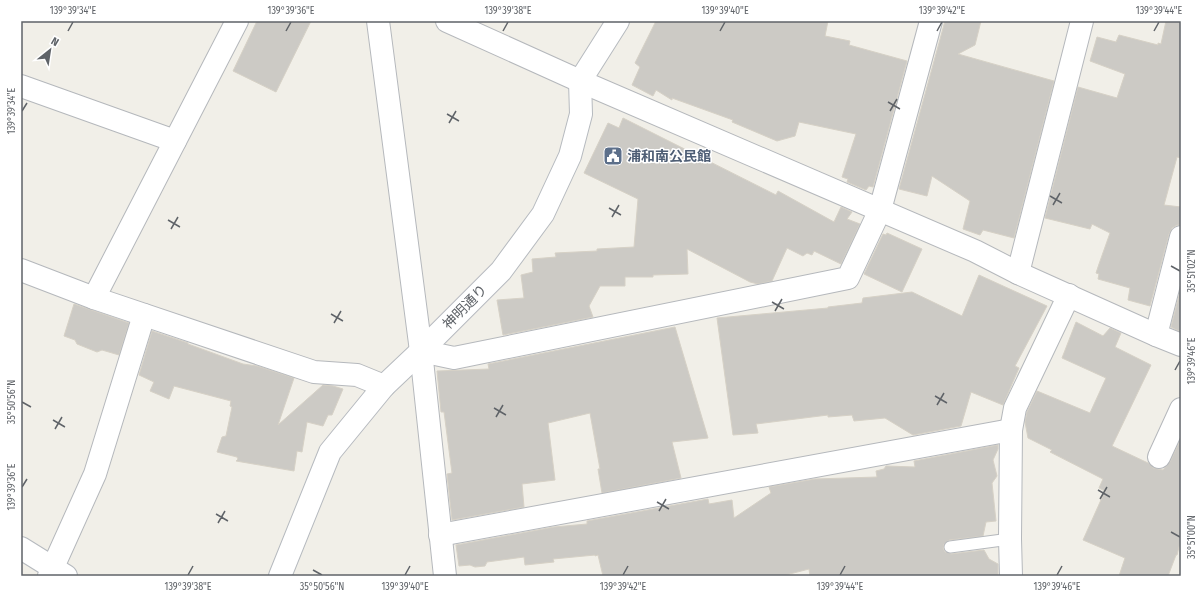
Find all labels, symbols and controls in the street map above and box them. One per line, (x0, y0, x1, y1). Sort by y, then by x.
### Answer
text: 139°39'34"E (50, 5, 97, 17)
text: 139°39'36"E (268, 5, 315, 17)
text: 139°39'38"E (485, 5, 532, 17)
text: 139°39'40"E (701, 5, 749, 17)
text: 139°39'42"E (919, 5, 965, 17)
text: 139°39'44"E (1136, 5, 1182, 17)
north arrow (30, 30, 70, 70)
text: N (49, 34, 61, 49)
text: 139°39'34"E (6, 87, 18, 134)
public building icon: 浦和南公民館 (602, 145, 624, 167)
place label: 浦和南公民館 (627, 148, 711, 165)
text: 35°51'02"N (1186, 250, 1198, 292)
street label: 神明通り (439, 281, 491, 333)
text: 139°39'46"E (1186, 337, 1198, 384)
text: 35°50'56"N (6, 380, 18, 424)
text: 139°39'36"E (6, 463, 18, 510)
text: 35°51'00"N (1186, 515, 1198, 559)
text: 139°39'38"E (165, 581, 212, 593)
text: 35°50'56"N (300, 581, 344, 593)
text: 139°39'40"E (381, 581, 429, 593)
text: 139°39'42"E (600, 581, 646, 593)
text: 139°39'44"E (817, 581, 863, 593)
text: 139°39'46"E (1034, 581, 1081, 593)

